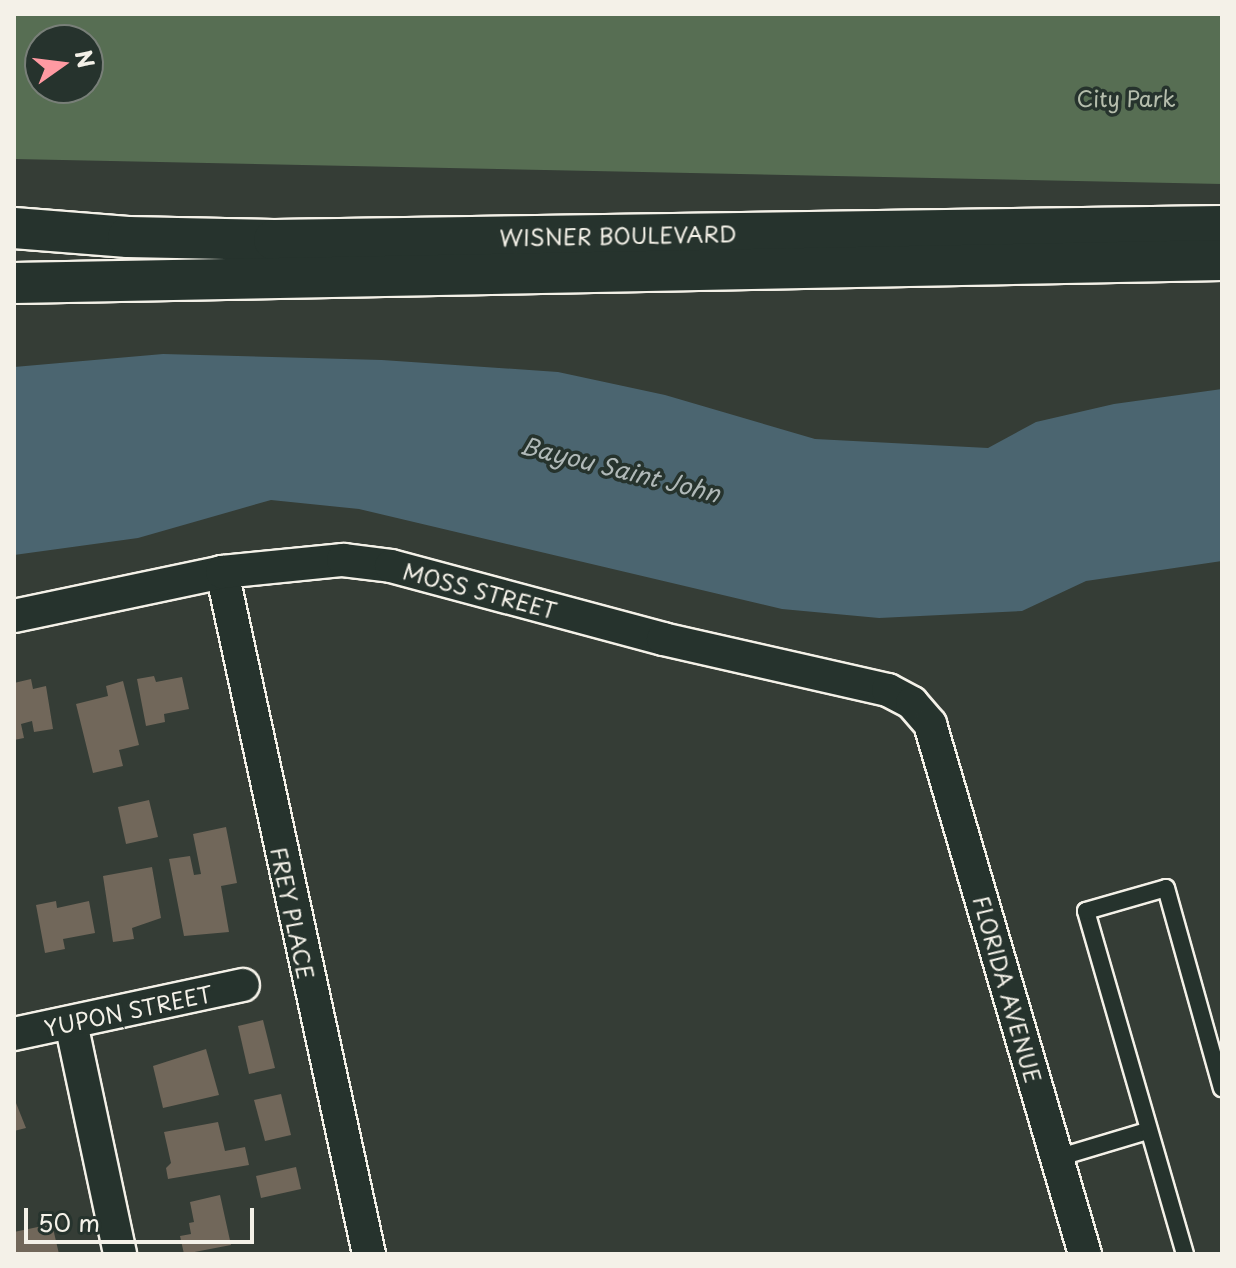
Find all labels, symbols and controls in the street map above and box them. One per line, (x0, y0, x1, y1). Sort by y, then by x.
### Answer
north arrow (24, 24, 104, 104)
text: N (68, 46, 104, 71)
park label: City Park (1076, 85, 1176, 111)
street label: WISNER BOULEVARD (499, 220, 737, 250)
water label: Bayou Saint John (517, 430, 723, 508)
street label: MOSS STREET (400, 557, 560, 623)
street label: FREY PLACE (266, 844, 320, 982)
street label: FLORIDA AVENUE (969, 892, 1047, 1086)
street label: YUPON STREET (41, 979, 215, 1041)
scale bar (28, 1192, 258, 1242)
text: 50 m (38, 1204, 100, 1240)

